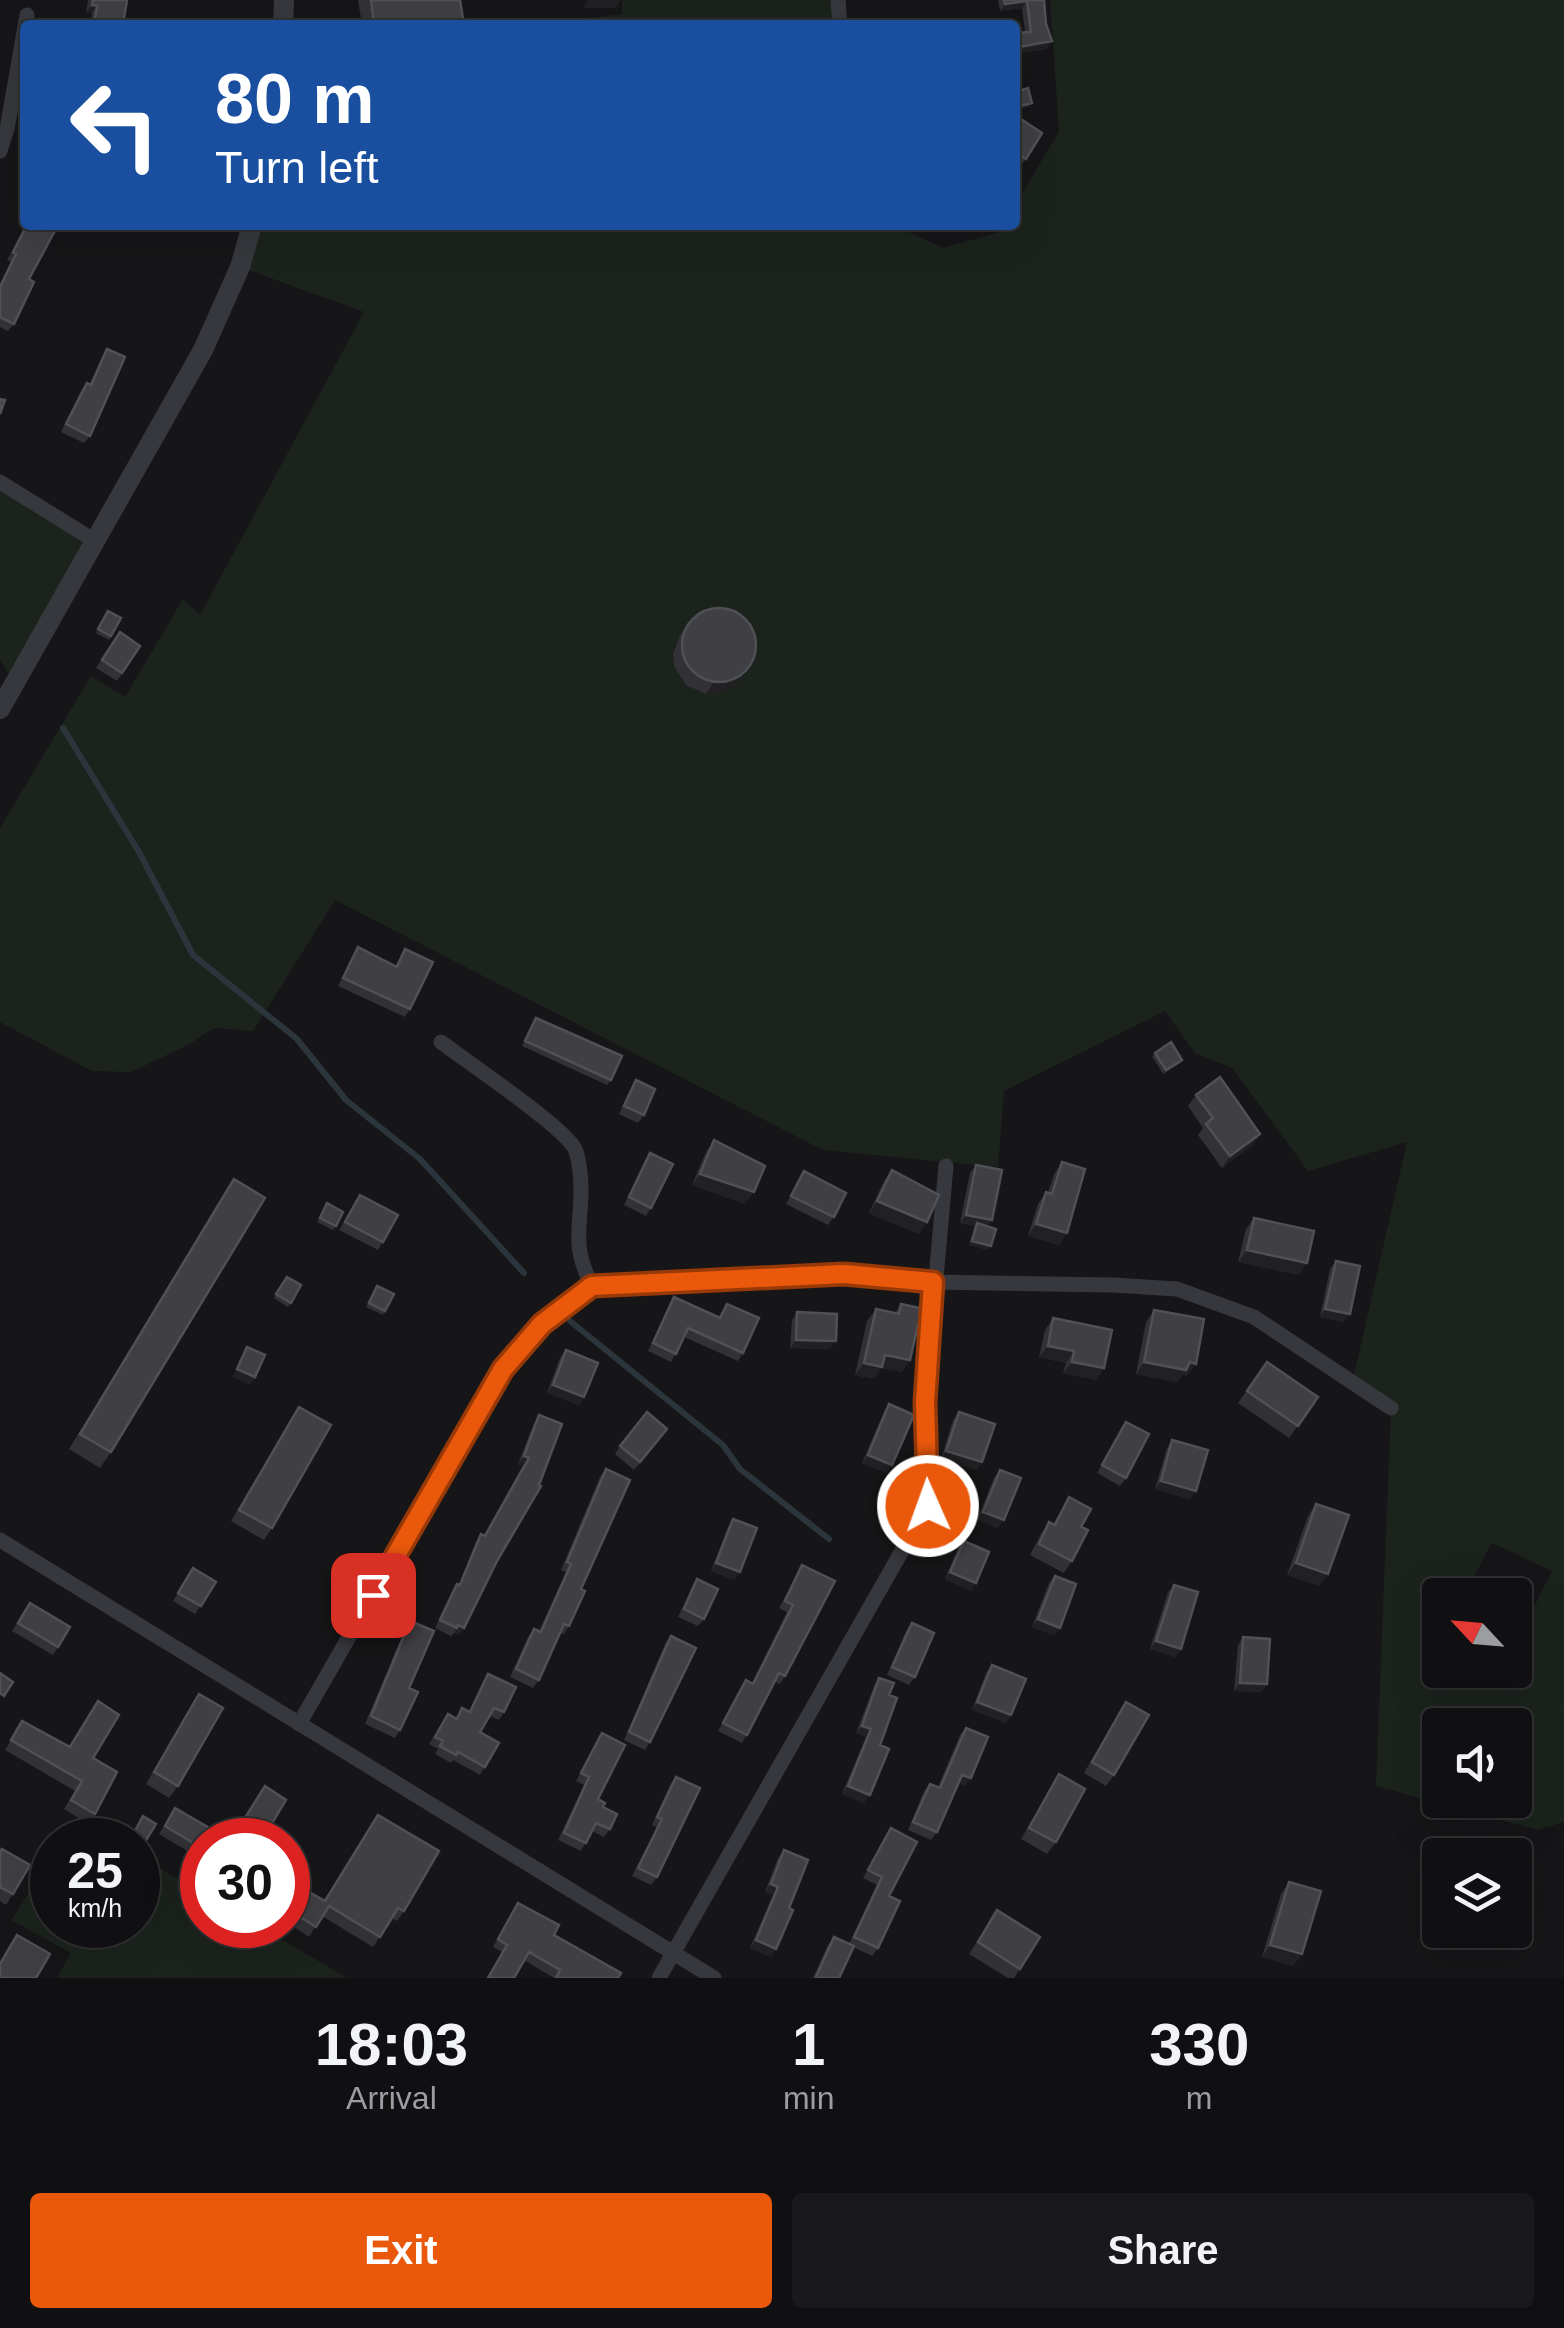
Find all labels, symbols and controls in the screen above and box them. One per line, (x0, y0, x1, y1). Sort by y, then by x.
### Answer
icon: left (50, 60, 180, 190)
text: 80 m (215, 60, 375, 138)
text: Turn left (215, 142, 378, 193)
position arrow (876, 1454, 980, 1558)
pin (331, 1553, 416, 1638)
icon: arrive (346, 1568, 401, 1623)
north arrow (1422, 1578, 1532, 1688)
map controls (1422, 1578, 1532, 1948)
button: sound (1422, 1708, 1532, 1818)
speed limit sign: 30 (180, 1818, 310, 1948)
button: layers (1422, 1838, 1532, 1948)
text: 25 (67, 1843, 123, 1899)
text: km/h (68, 1894, 122, 1922)
text: 18:03 (315, 2011, 468, 2078)
text: 1 (792, 2011, 825, 2078)
text: 330 (1149, 2011, 1249, 2078)
text: Arrival (346, 2080, 437, 2116)
text: min (783, 2080, 834, 2116)
text: m (1186, 2080, 1213, 2116)
button: Exit (30, 2193, 772, 2308)
button: Share (792, 2193, 1534, 2308)

